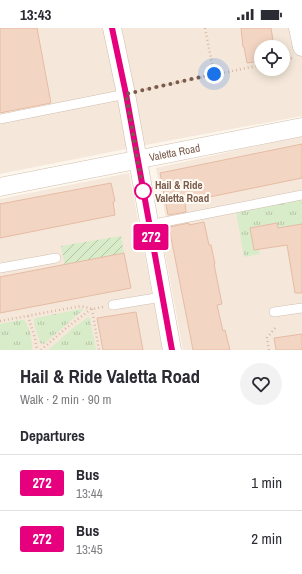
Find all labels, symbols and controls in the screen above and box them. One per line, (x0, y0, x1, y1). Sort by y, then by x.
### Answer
text: 13:43 (20, 4, 51, 25)
map controls (254, 40, 290, 76)
button: locate (254, 40, 290, 76)
your location (204, 64, 224, 84)
street label: Valetta Road (148, 140, 201, 164)
place label: Hail & Ride Valetta Road (155, 178, 209, 205)
marker: Hail & Ride Valetta Road (134, 182, 152, 200)
line badge: 272 (128, 224, 174, 250)
text: 272 (141, 228, 161, 246)
text: Hail & Ride Valetta Road (20, 363, 200, 389)
button: heart (240, 363, 282, 405)
text: Walk · 2 min · 90 m (20, 391, 111, 408)
text: Departures (20, 425, 85, 446)
text: Bus (76, 464, 99, 485)
text: 1 min (251, 472, 282, 493)
text: 272 (32, 474, 52, 492)
text: 13:44 (76, 485, 103, 502)
text: Bus (76, 520, 99, 541)
text: 2 min (251, 528, 282, 549)
text: 272 (32, 530, 52, 548)
text: 13:45 (76, 541, 103, 558)

